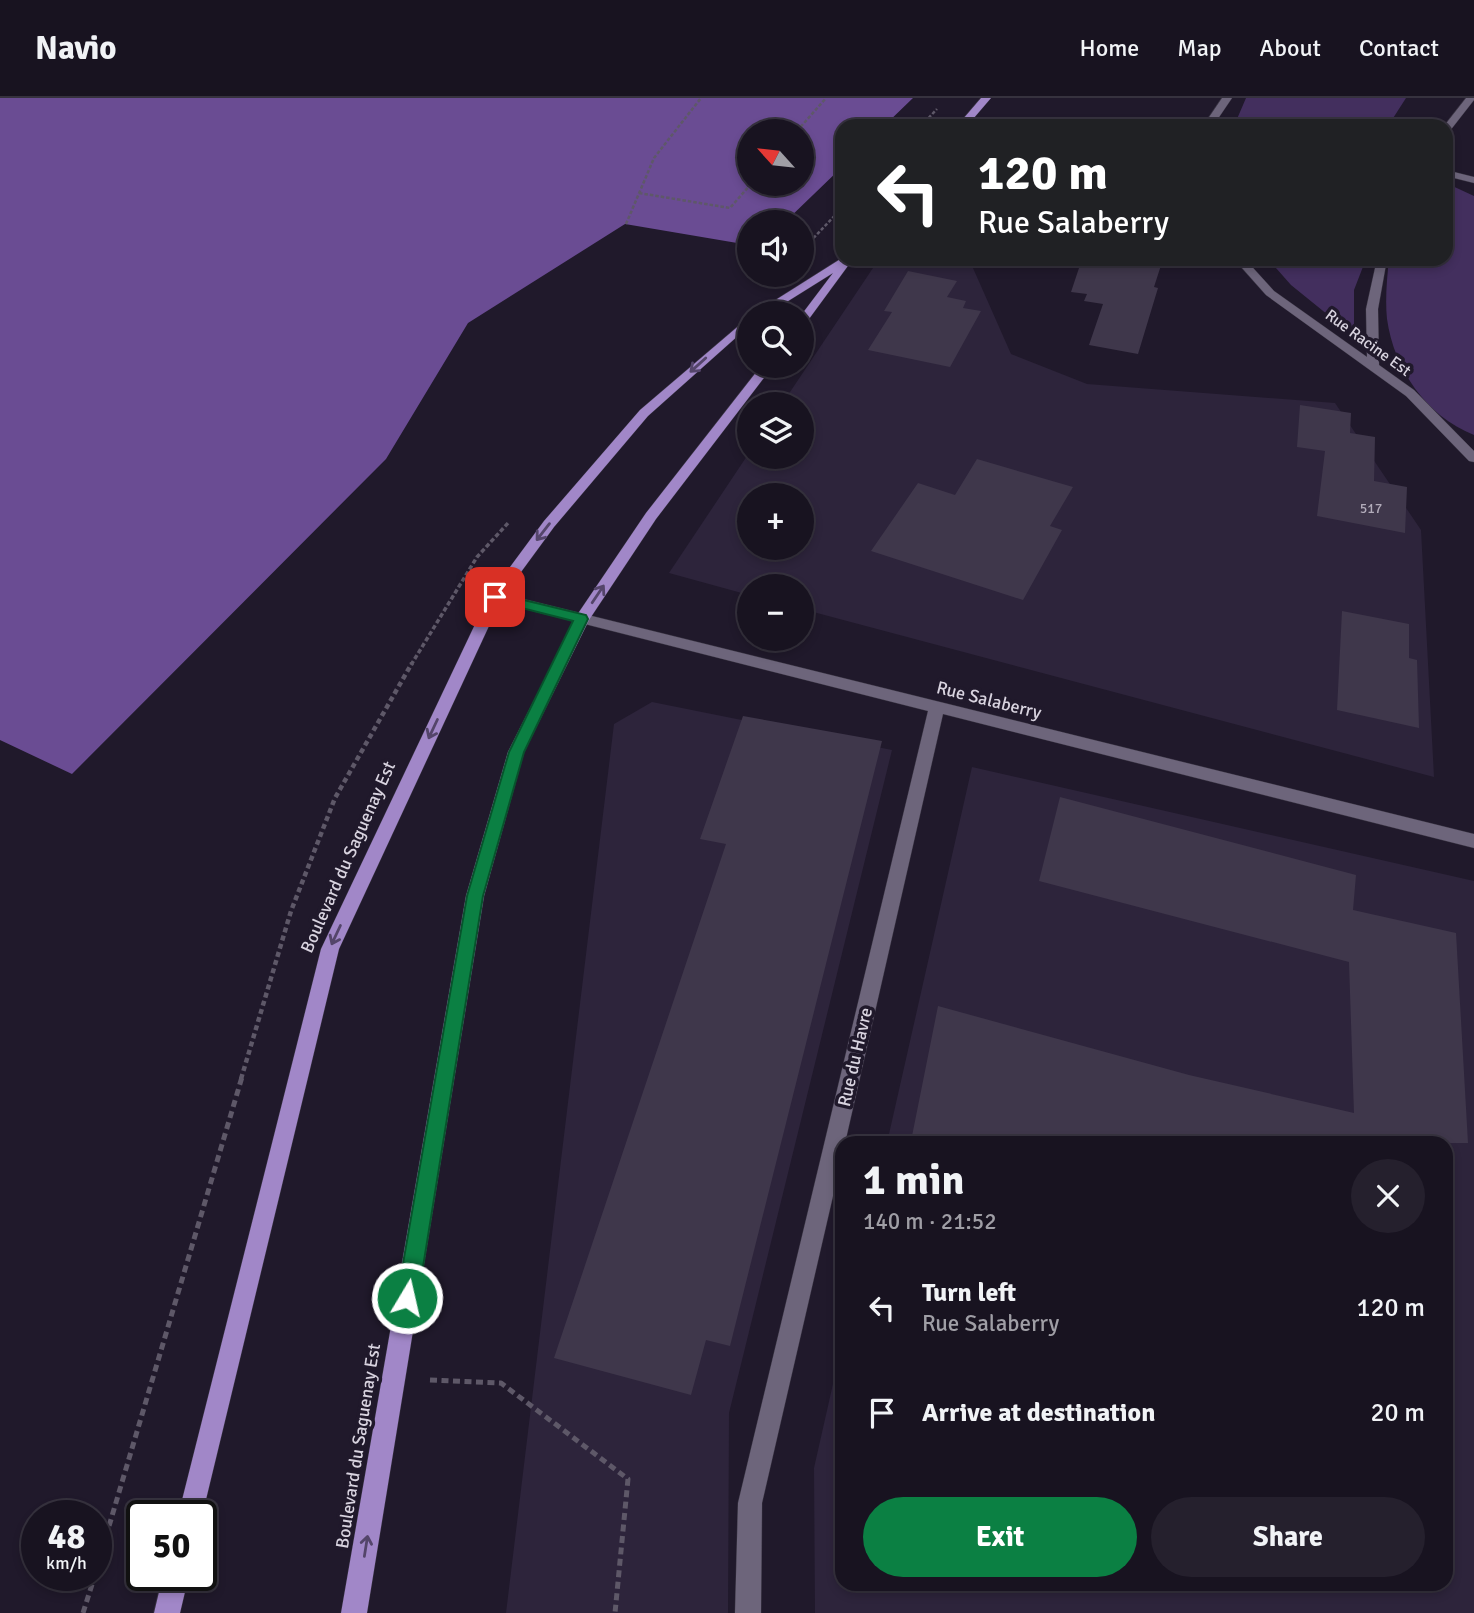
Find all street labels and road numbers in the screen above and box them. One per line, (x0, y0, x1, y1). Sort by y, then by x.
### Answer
street label: Rue Racine Est (1321, 305, 1415, 381)
street label: Rue Salaberry (934, 676, 1044, 724)
street label: Boulevard du Saguenay Est (296, 758, 400, 956)
street label: Rue du Havre (833, 1005, 877, 1109)
street label: Boulevard du Saguenay Est (331, 1342, 385, 1550)

